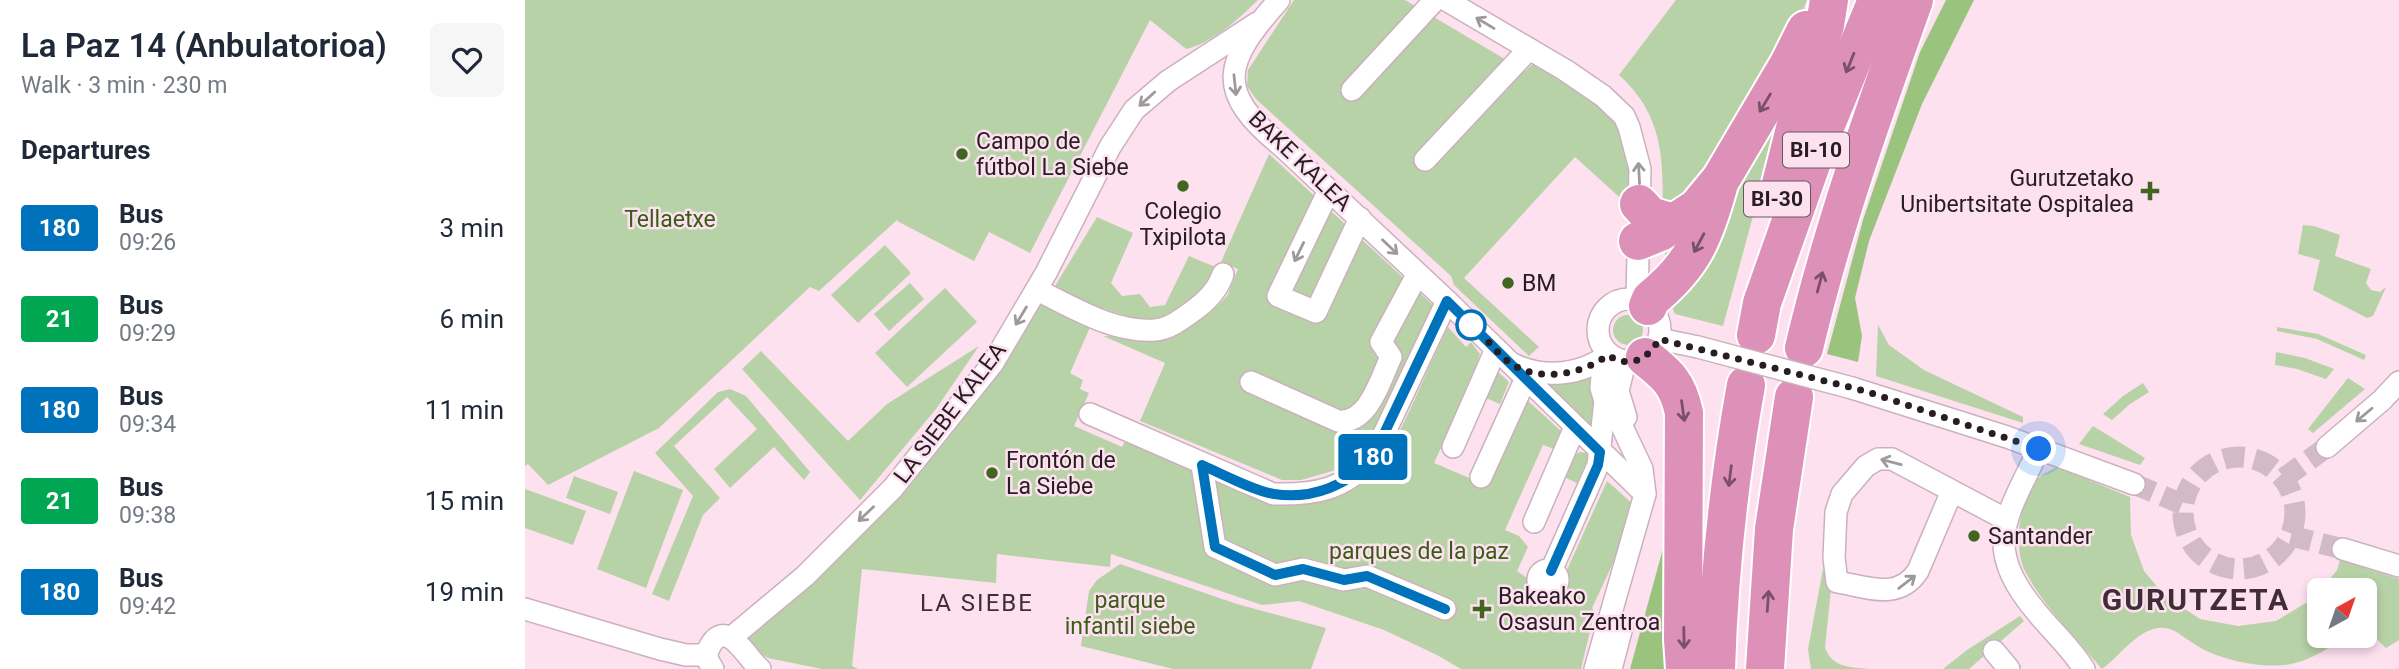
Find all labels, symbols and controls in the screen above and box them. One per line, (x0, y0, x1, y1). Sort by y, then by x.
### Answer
one-way arrow (1475, 15, 1495, 29)
button: heart (430, 23, 504, 97)
text: La Paz 14 (Anbulatorioa) (21, 26, 387, 65)
one-way arrow (1842, 51, 1855, 73)
text: Walk · 3 min · 230 m (21, 72, 227, 99)
one-way arrow (1228, 73, 1241, 96)
one-way arrow (1139, 91, 1156, 108)
one-way arrow (1758, 92, 1772, 112)
street label: BAKE KALEA (1243, 105, 1357, 217)
place label: Campo de fútbol La Siebe (976, 128, 1129, 181)
road number: BI-10 (1783, 132, 1849, 168)
text: Departures (21, 135, 151, 165)
marker: Campo de fútbol La Siebe (954, 146, 970, 162)
one-way arrow (1632, 162, 1645, 185)
place label: Gurutzetako Unibertsitate Ospitalea (1900, 165, 2134, 218)
marker: Colegio Txipilota (1175, 178, 1191, 194)
marker: Gurutzetako Unibertsitate Ospitalea (2140, 181, 2160, 201)
road number: BI-30 (1744, 182, 1810, 216)
place label: Colegio Txipilota (1139, 198, 1227, 251)
text: Bus (119, 199, 164, 229)
park label: Tellaetxe (624, 206, 716, 233)
text: 3 min (439, 213, 504, 243)
text: 180 (39, 214, 80, 242)
text: 09:26 (119, 229, 176, 256)
one-way arrow (1692, 232, 1705, 253)
one-way arrow (1380, 238, 1398, 255)
one-way arrow (1292, 241, 1306, 262)
place label: BM (1522, 270, 1556, 297)
one-way arrow (1814, 271, 1827, 294)
marker: BM (1500, 275, 1516, 291)
text: Bus (119, 290, 164, 320)
text: 6 min (439, 304, 504, 334)
text: 21 (46, 305, 73, 333)
one-way arrow (1014, 306, 1028, 326)
unlabelled marker (1456, 310, 1486, 340)
text: 09:29 (119, 320, 176, 347)
street label: LA SIEBE KALEA (888, 337, 1012, 489)
text: Bus (119, 381, 164, 411)
text: 11 min (425, 395, 504, 425)
text: 180 (39, 396, 80, 424)
one-way arrow (1676, 399, 1689, 422)
one-way arrow (2355, 407, 2373, 423)
text: 09:34 (119, 411, 176, 438)
your location (2021, 431, 2056, 466)
line badge: 180 (1333, 434, 1413, 480)
text: 180 (1352, 443, 1394, 471)
place label: Frontón de La Siebe (1006, 447, 1116, 500)
one-way arrow (1881, 455, 1903, 468)
marker: Frontón de La Siebe (984, 465, 1000, 481)
one-way arrow (1724, 465, 1737, 487)
text: Bus (119, 472, 164, 502)
text: 15 min (425, 486, 504, 516)
text: 21 (46, 487, 73, 515)
text: 09:38 (119, 502, 176, 529)
one-way arrow (858, 506, 875, 523)
place label: Santander (1988, 523, 2093, 550)
marker: Santander (1966, 528, 1982, 544)
park label: parques de la paz (1329, 538, 1509, 565)
text: Bus (119, 563, 164, 593)
one-way arrow (1898, 574, 1916, 590)
text: 19 min (425, 577, 504, 607)
text: 180 (39, 578, 80, 606)
north arrow (2307, 578, 2377, 648)
map controls (2307, 578, 2377, 648)
district label: GURUTZETA (2102, 582, 2290, 617)
place label: Bakeako Osasun Zentroa (1498, 583, 1660, 636)
park label: parque infantil siebe (1065, 587, 1195, 640)
district label: LA SIEBE (920, 589, 1034, 617)
one-way arrow (1762, 590, 1775, 613)
text: 09:42 (119, 593, 176, 620)
marker: Bakeako Osasun Zentroa (1472, 599, 1492, 619)
one-way arrow (1677, 627, 1690, 650)

